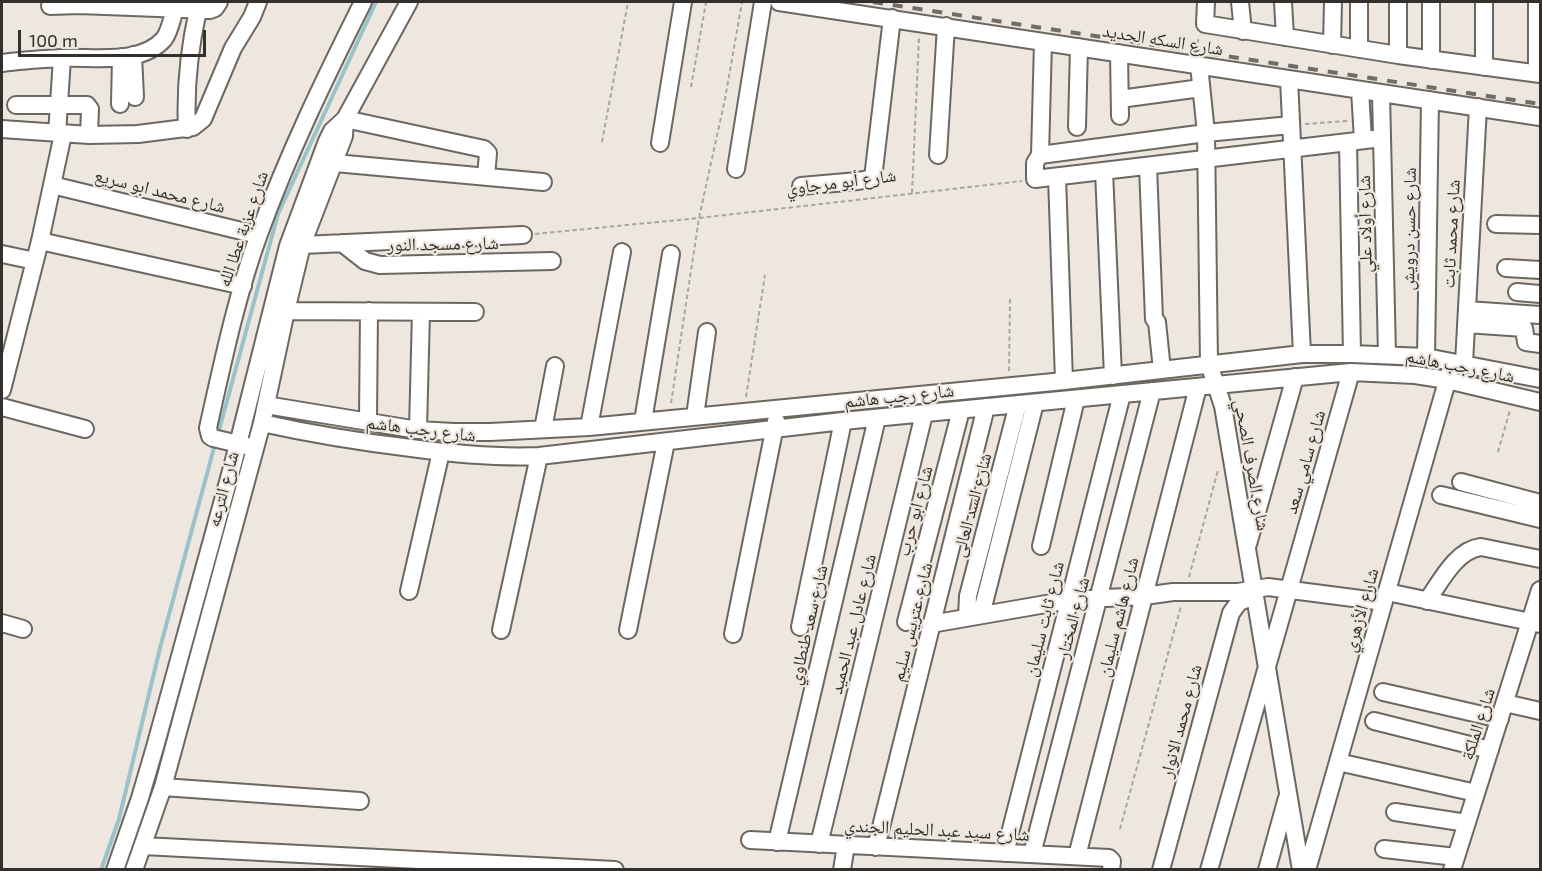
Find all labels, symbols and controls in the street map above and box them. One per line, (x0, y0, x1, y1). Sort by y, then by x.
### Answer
scale bar (21, 18, 208, 56)
street label: شارع السكه الحديد (1101, 20, 1225, 60)
text: 100 m (29, 29, 78, 51)
street label: شارع محمد ابو سريع (92, 164, 228, 218)
street label: شارع أبو مرجاوي (785, 165, 897, 199)
street label: شارع حسن درويش (1397, 167, 1421, 291)
street label: شارع عزبة عطا الله (213, 168, 273, 290)
street label: شارع أولاد علي (1353, 175, 1377, 273)
street label: شارع محمد ثابت (1437, 179, 1465, 289)
street label: شارع مسجد النور (387, 232, 499, 256)
street label: شارع رجب هاشم (1404, 345, 1516, 387)
street label: شارع رجب هاشم (843, 379, 955, 413)
street label: شارع الصرف الصحي (1230, 397, 1274, 533)
street label: شارع سامي سعد (1280, 408, 1330, 516)
street label: شارع رجب هاشم (365, 412, 477, 446)
street label: شارع الترعه (203, 449, 243, 529)
street label: شارع السد العالى (948, 450, 996, 560)
street label: شارع ابو حرب (893, 464, 937, 558)
street label: شارع عادل عبد الحميد (825, 552, 881, 696)
street label: شارع هاشم سليمان (1093, 555, 1143, 679)
street label: شارع ثابت سليمان (1019, 559, 1069, 679)
street label: شارع عتريس سليم (887, 560, 937, 684)
street label: شارع سعد طنطاوي (784, 563, 832, 687)
street label: شارع الأزهري (1339, 566, 1383, 654)
street label: شارع المختار (1052, 575, 1094, 661)
street label: شارع محمد الانوار (1155, 662, 1207, 780)
street label: شارع الملكة (1456, 685, 1500, 763)
street label: شارع سيد عبد الحليم الجندي (844, 814, 1030, 846)

